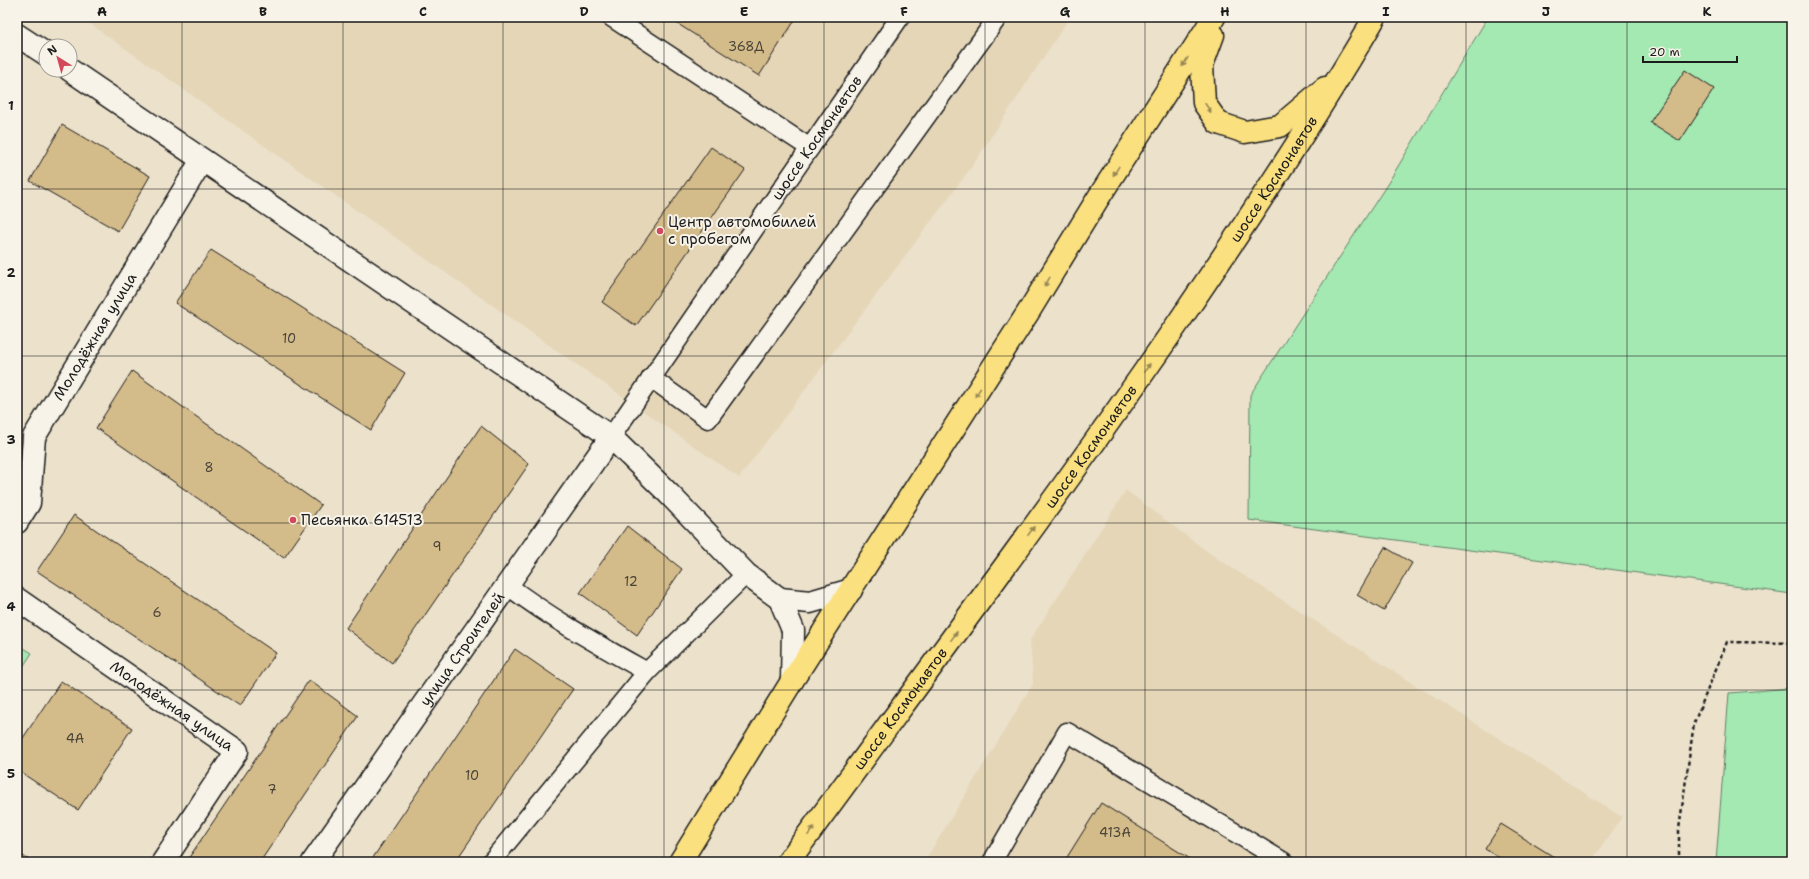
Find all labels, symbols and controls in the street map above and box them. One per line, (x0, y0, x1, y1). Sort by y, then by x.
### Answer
text: A (97, 3, 107, 20)
text: B (259, 3, 267, 20)
text: C (419, 3, 427, 20)
text: D (579, 3, 589, 20)
text: E (740, 3, 749, 20)
text: F (900, 3, 908, 20)
text: G (1060, 3, 1071, 20)
text: H (1220, 3, 1230, 20)
text: I (1382, 3, 1390, 20)
text: J (1542, 3, 1550, 20)
text: K (1703, 3, 1712, 20)
north arrow (38, 38, 78, 78)
house number: 368Д (728, 38, 764, 55)
scale bar (1643, 38, 1737, 64)
text: N (44, 42, 61, 59)
text: 20 m (1649, 44, 1680, 60)
one-way arrow (1182, 56, 1189, 67)
street label: шоссе Космонавтов (767, 72, 867, 204)
text: 1 (8, 97, 14, 114)
one-way arrow (1204, 102, 1211, 114)
street label: шоссе Космонавтов (1225, 112, 1322, 246)
one-way arrow (1112, 165, 1119, 177)
place label: Центр автомобилей с пробегом (668, 212, 817, 249)
marker: Центр автомобилей с пробегом (655, 226, 665, 236)
text: 2 (6, 264, 16, 281)
street label: Молодёжная улица (48, 268, 142, 404)
one-way arrow (1044, 276, 1051, 288)
house number: 10 (282, 330, 296, 347)
one-way arrow (1143, 362, 1151, 373)
street label: шоссе Космонавтов (1040, 381, 1142, 512)
one-way arrow (974, 386, 982, 397)
text: 3 (6, 431, 16, 448)
house number: 8 (204, 459, 214, 476)
place label: Песьянка 614513 (301, 510, 423, 530)
marker: Песьянка 614513 (288, 515, 298, 525)
one-way arrow (1027, 525, 1035, 536)
house number: 9 (432, 538, 442, 555)
house number: 12 (624, 573, 638, 590)
street label: улица Строителей (415, 588, 509, 710)
text: 4 (6, 598, 16, 615)
house number: 6 (152, 604, 162, 621)
one-way arrow (950, 630, 958, 641)
street label: шоссе Космонавтов (849, 644, 952, 774)
street label: Молодёжная улица (106, 656, 238, 756)
house number: 4А (66, 730, 84, 747)
text: 5 (7, 765, 15, 782)
house number: 10 (465, 767, 479, 784)
house number: 7 (267, 781, 277, 798)
house number: 413А (1099, 824, 1131, 841)
one-way arrow (807, 825, 815, 836)

